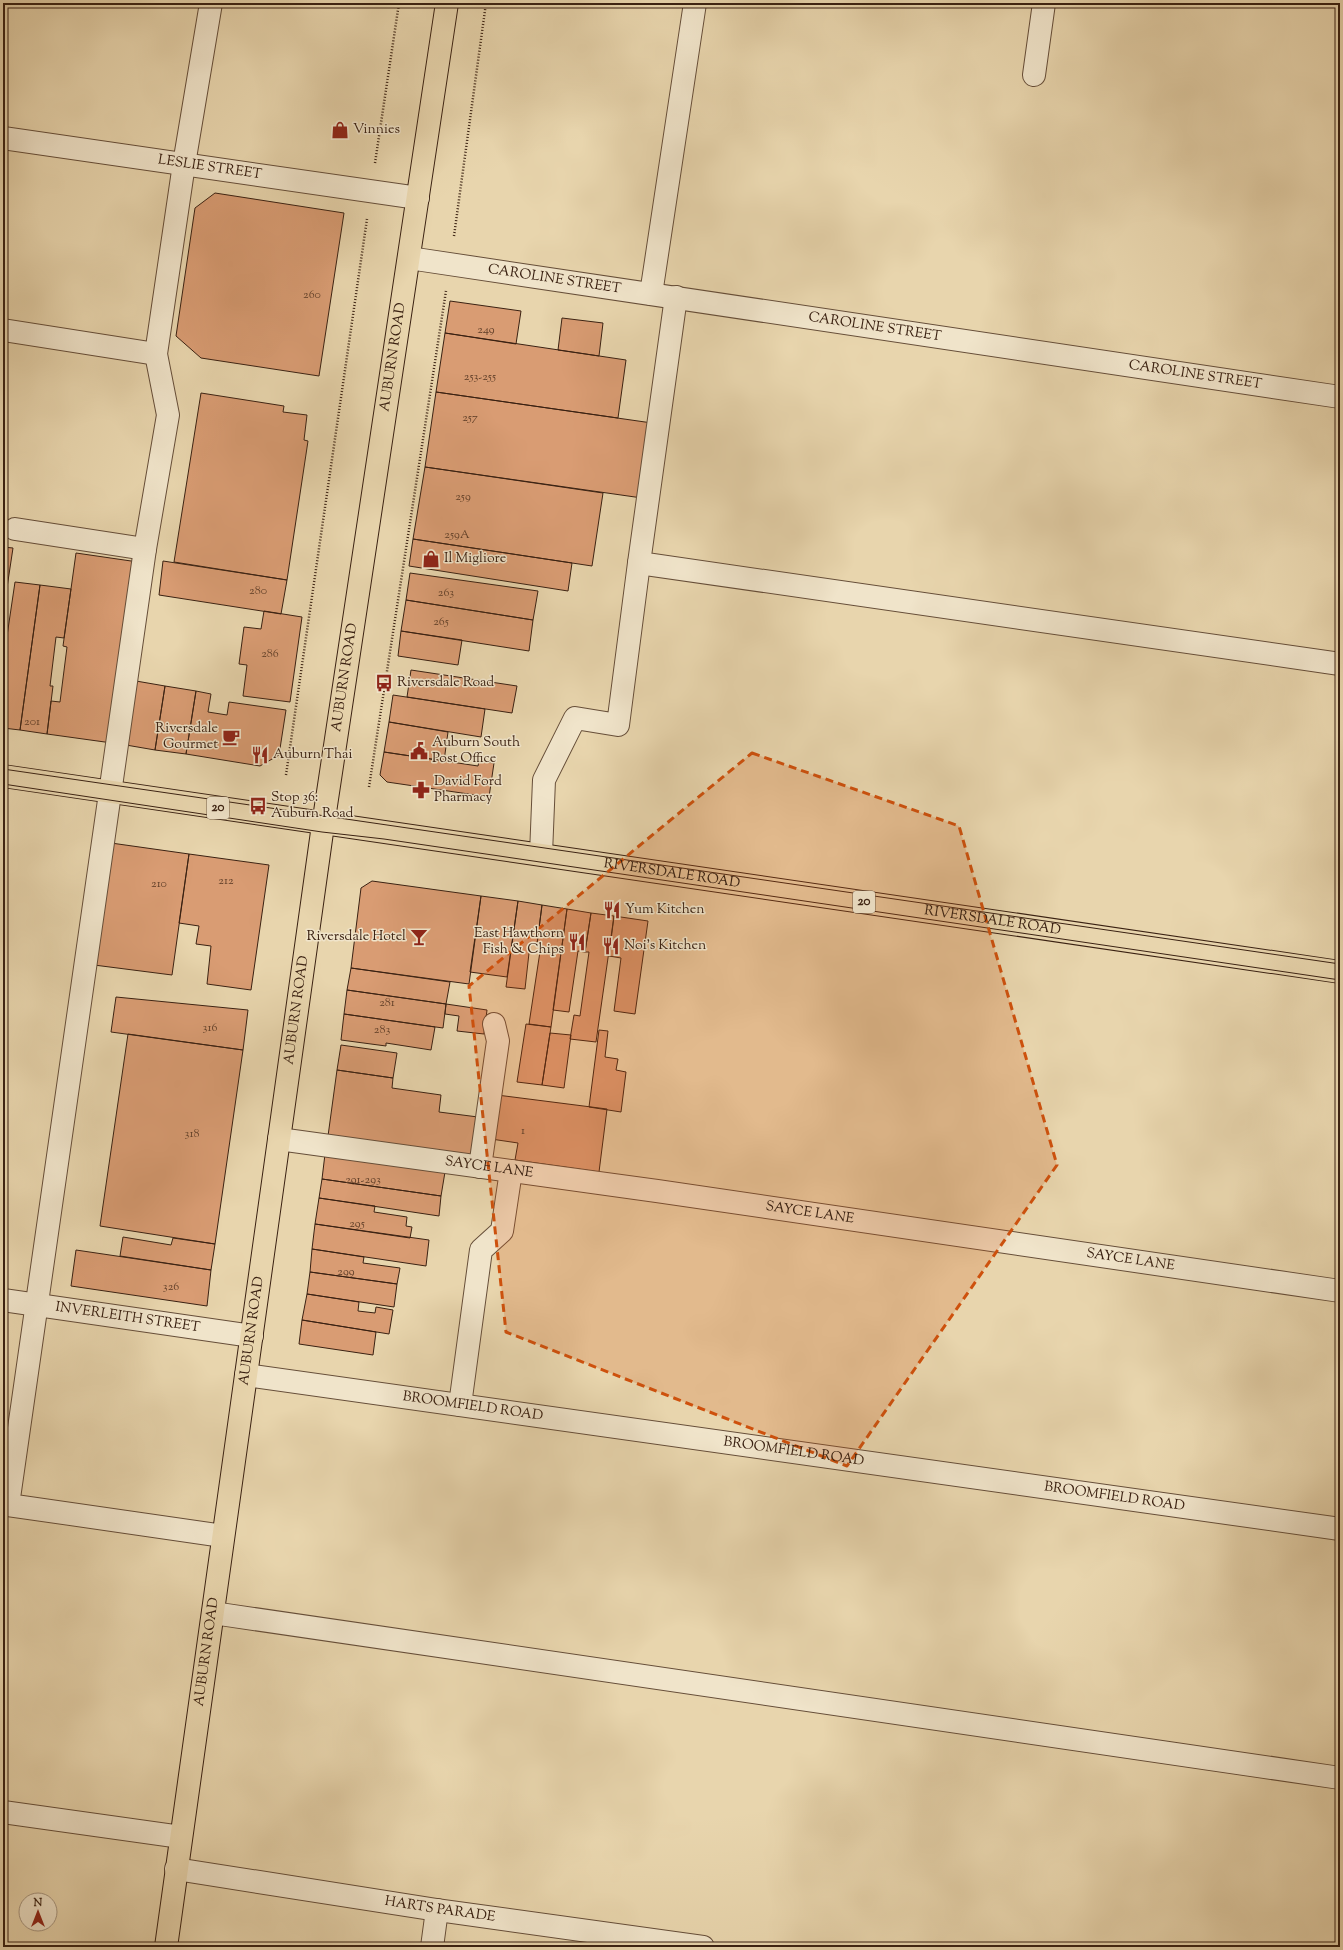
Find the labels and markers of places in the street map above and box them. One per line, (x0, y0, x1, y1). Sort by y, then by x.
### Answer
shop icon: Vinnies (330, 120, 350, 140)
place label: Vinnies (353, 120, 400, 140)
shop icon: Il Migliore (421, 549, 441, 569)
place label: Il Migliore (444, 549, 506, 569)
bus stop icon: Riversdale Road (374, 673, 394, 693)
place label: Riversdale Road (397, 673, 494, 693)
place label: Riversdale Gourmet (155, 719, 218, 755)
cafe icon: Riversdale Gourmet (221, 727, 241, 747)
place label: Auburn South Post Office (432, 733, 520, 769)
public building icon: Auburn South Post Office (409, 741, 429, 761)
restaurant icon: Auburn Thai (250, 745, 270, 765)
place label: Auburn Thai (273, 745, 353, 765)
place label: David Ford Pharmacy (434, 772, 502, 808)
pharmacy icon: David Ford Pharmacy (411, 780, 431, 800)
place label: Stop 36: Auburn Road (271, 788, 354, 824)
bus stop icon: Stop 36: Auburn Road (248, 796, 268, 816)
restaurant icon: Yum Kitchen (602, 900, 622, 920)
place label: Yum Kitchen (625, 900, 705, 920)
place label: East Hawthorn Fish & Chips (474, 924, 564, 960)
place label: Riversdale Hotel (306, 927, 406, 947)
bar icon: Riversdale Hotel (409, 927, 429, 947)
restaurant icon: East Hawthorn Fish & Chips (567, 932, 587, 952)
restaurant icon: Noi's Kitchen (601, 936, 621, 956)
place label: Noi's Kitchen (624, 936, 706, 956)

